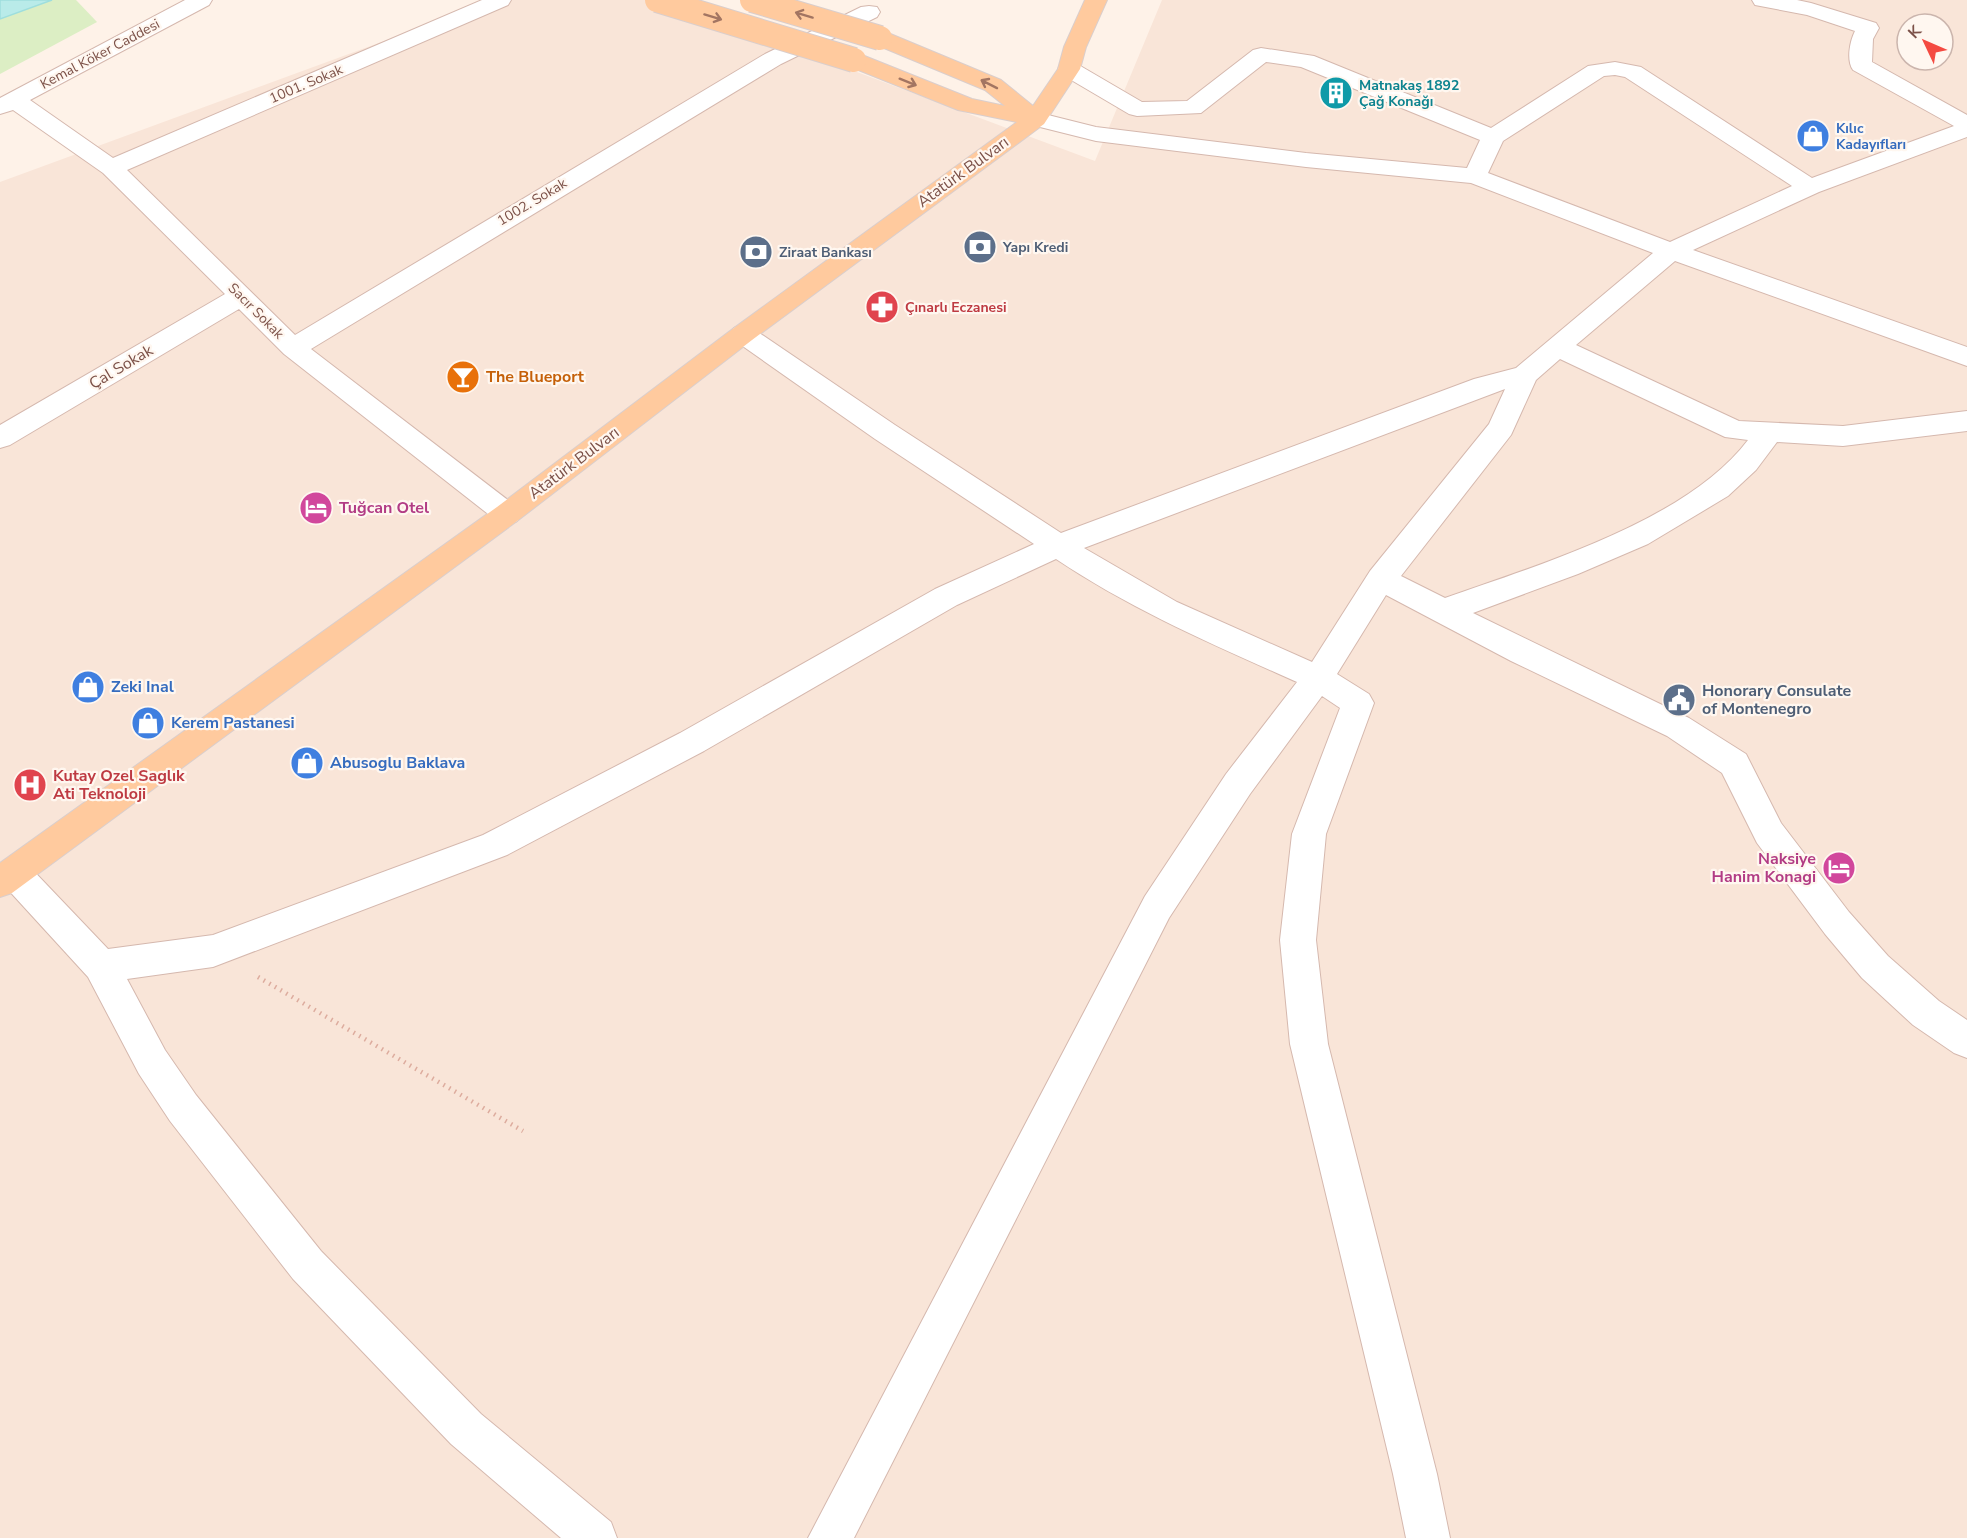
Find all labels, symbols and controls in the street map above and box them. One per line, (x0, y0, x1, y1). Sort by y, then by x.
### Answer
one-way arrow (795, 9, 814, 20)
one-way arrow (703, 12, 722, 23)
north arrow (1895, 12, 1955, 72)
street label: Kemal Köker Caddesi (37, 14, 163, 94)
text: K (1903, 20, 1927, 44)
street label: 1001. Sokak (266, 60, 347, 108)
building icon: Matnakaş 1892 Çağ Konağı (1318, 75, 1354, 111)
place label: Matnakaş 1892 Çağ Konağı (1359, 76, 1459, 111)
one-way arrow (898, 77, 917, 88)
one-way arrow (981, 78, 998, 90)
shop icon: Kılıc Kadayıfları (1795, 118, 1831, 154)
place label: Kılıc Kadayıfları (1836, 119, 1906, 154)
street label: Atatürk Bulvarı (913, 131, 1013, 213)
street label: 1002. Sokak (494, 173, 571, 230)
bank icon: Yapı Kredi (962, 229, 998, 265)
bank icon: Ziraat Bankası (738, 234, 774, 270)
place label: Yapı Kredi (1002, 238, 1068, 257)
place label: Ziraat Bankası (779, 243, 872, 262)
street label: Sacır Sokak (224, 279, 289, 344)
pharmacy icon: Çınarlı Eczanesi (864, 289, 900, 325)
place label: Çınarlı Eczanesi (905, 298, 1007, 317)
street label: Çal Sokak (85, 339, 158, 395)
bar icon: The Blueport (445, 359, 481, 395)
place label: The Blueport (486, 366, 585, 388)
street label: Atatürk Bulvarı (524, 422, 624, 504)
hotel icon: Tuğcan Otel (298, 490, 334, 526)
place label: Tuğcan Otel (339, 497, 429, 519)
shop icon: Zeki Inal (70, 669, 106, 705)
place label: Zeki Inal (111, 676, 174, 698)
place label: Honorary Consulate of Montenegro (1702, 680, 1851, 720)
public building icon: Honorary Consulate of Montenegro (1661, 682, 1697, 718)
shop icon: Kerem Pastanesi (130, 705, 166, 741)
place label: Kerem Pastanesi (171, 712, 295, 734)
shop icon: Abusoglu Baklava (289, 745, 325, 781)
place label: Abusoglu Baklava (330, 752, 465, 774)
place label: Kutay Ozel Saglık Ati Teknoloji (53, 765, 185, 805)
hospital icon: Kutay Ozel Saglık Ati Teknoloji (12, 767, 48, 803)
place label: Naksiye Hanim Konagi (1712, 848, 1816, 888)
hotel icon: Naksiye Hanim Konagi (1821, 850, 1857, 886)

